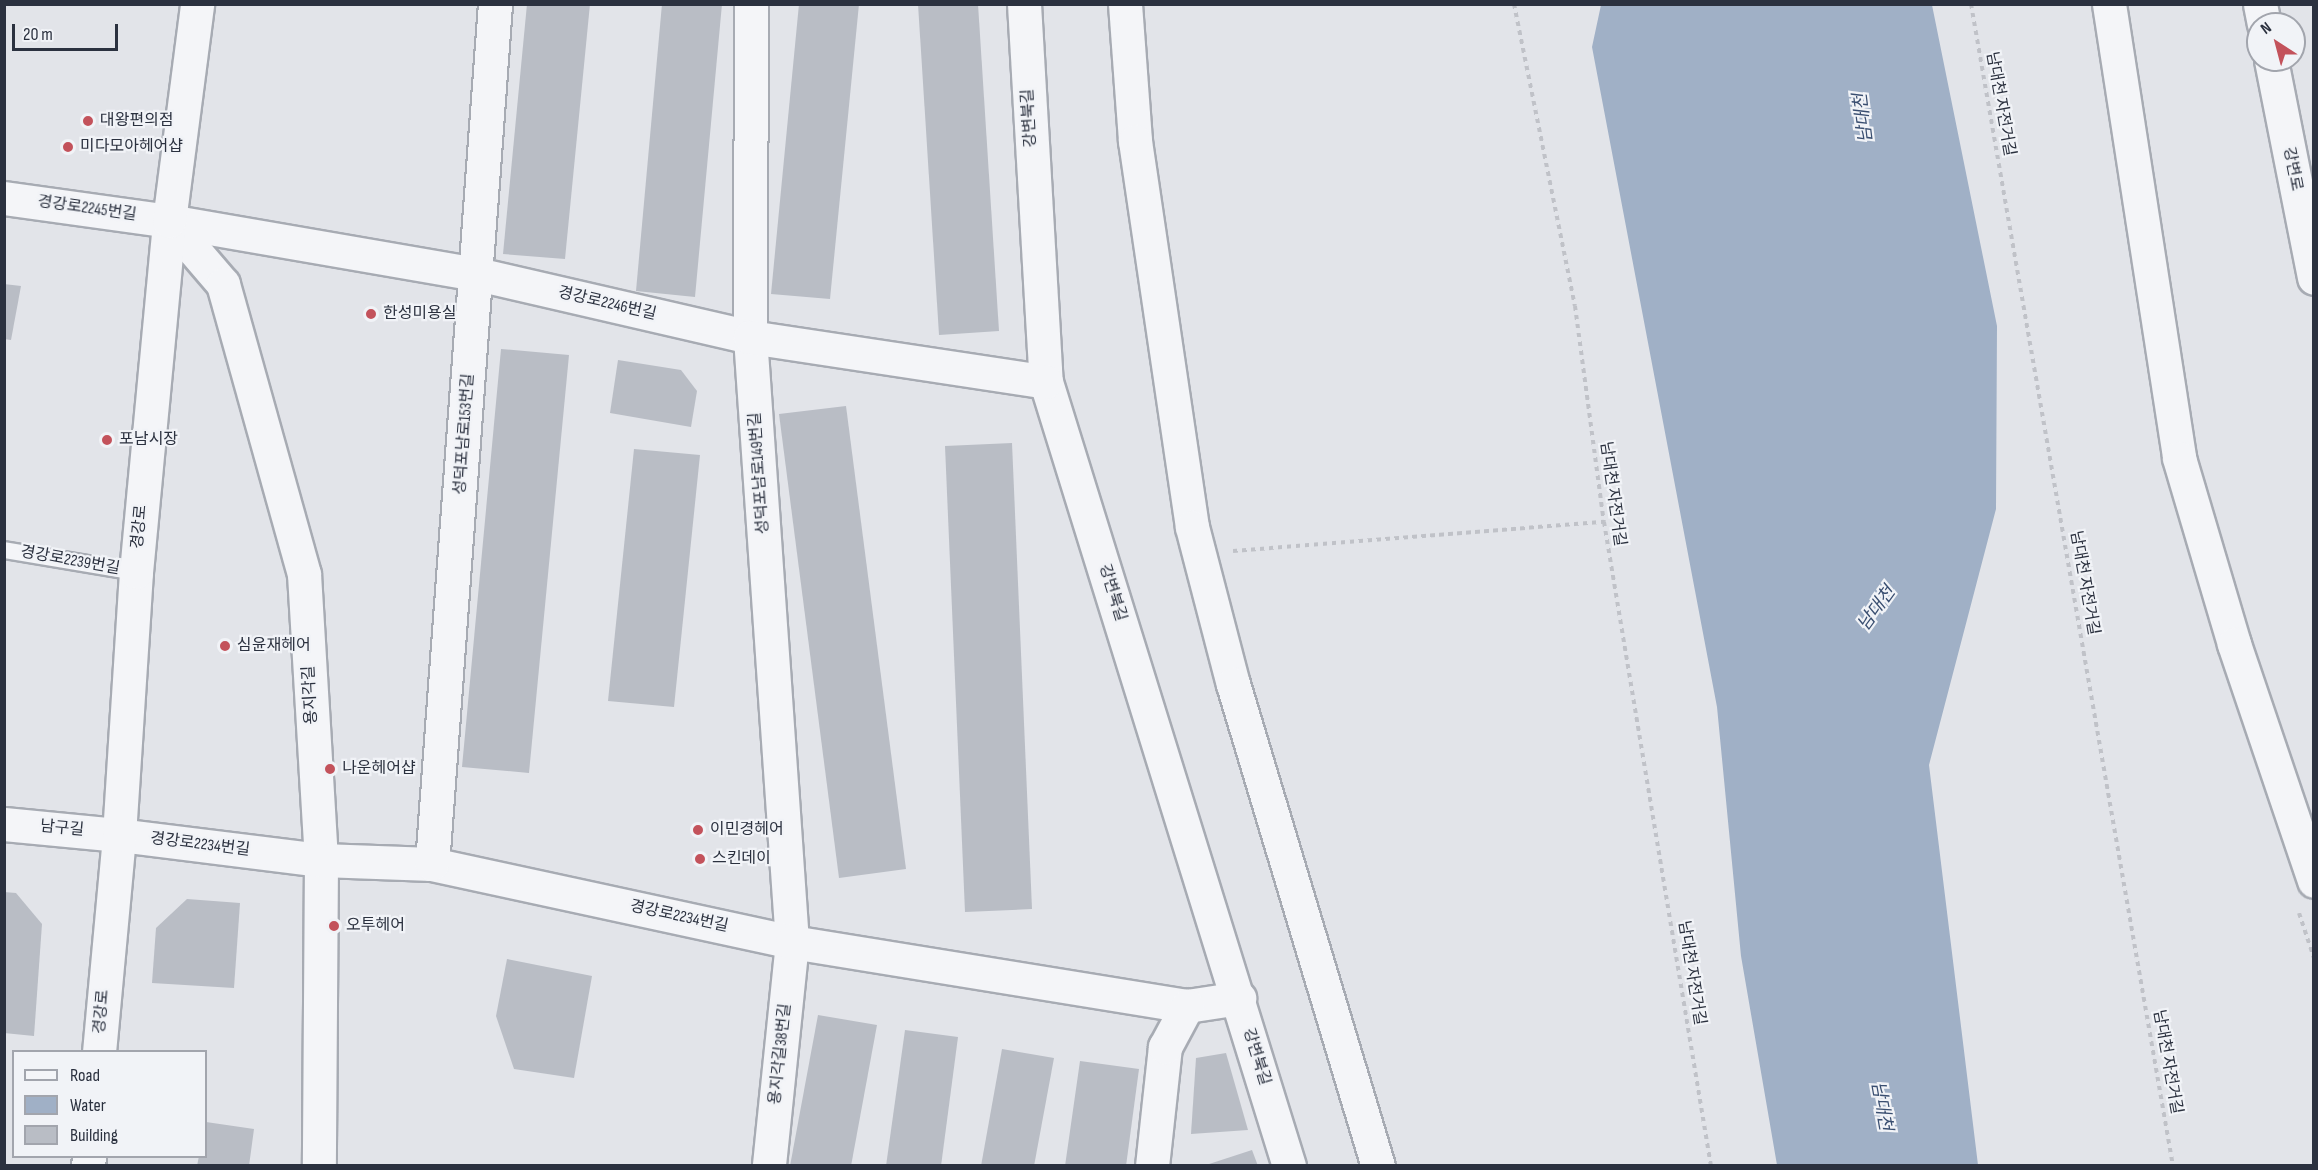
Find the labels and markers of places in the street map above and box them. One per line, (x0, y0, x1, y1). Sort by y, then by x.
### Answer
place label: 대왕편의점 (100, 111, 174, 131)
marker: 대왕편의점 (81, 114, 95, 128)
place label: 미다모아헤어샵 (80, 137, 183, 157)
marker: 미다모아헤어샵 (61, 140, 75, 154)
place label: 한성미용실 (383, 304, 457, 324)
marker: 한성미용실 (364, 307, 378, 321)
place label: 포남시장 (119, 430, 178, 450)
marker: 포남시장 (100, 433, 114, 447)
place label: 심윤재헤어 (237, 636, 311, 656)
marker: 심윤재헤어 (218, 639, 232, 653)
place label: 나운헤어샵 (342, 759, 416, 779)
marker: 나운헤어샵 (323, 762, 337, 776)
place label: 이민경헤어 (710, 820, 784, 840)
marker: 이민경헤어 (691, 823, 705, 837)
place label: 스킨데이 (712, 849, 771, 869)
marker: 스킨데이 (693, 852, 707, 866)
place label: 오투헤어 (346, 916, 405, 936)
marker: 오투헤어 (327, 919, 341, 933)

